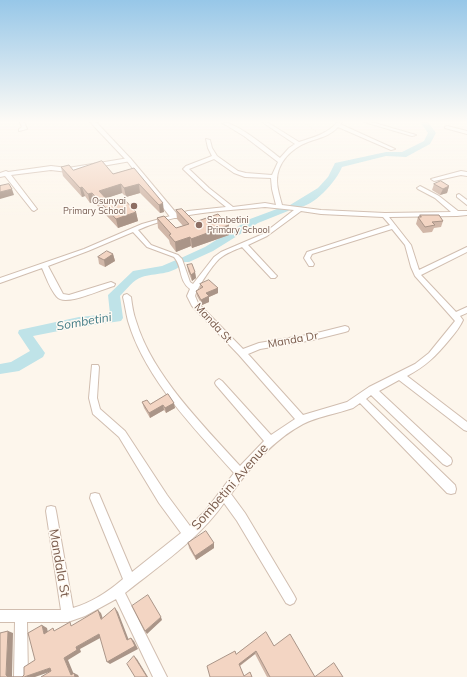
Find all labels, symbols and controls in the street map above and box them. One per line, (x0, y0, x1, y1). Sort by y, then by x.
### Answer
place label: Osunyai Primary School (63, 196, 126, 217)
marker: Osunyai Primary School (129, 201, 139, 211)
place label: Sombetini Primary School (207, 215, 270, 236)
marker: Sombetini Primary School (194, 220, 204, 230)
street label: Manda St (191, 300, 235, 346)
water label: Sombetini (55, 310, 113, 334)
street label: Manda Dr (267, 329, 319, 351)
street label: Sombetini Avenue (188, 441, 272, 533)
street label: Mandala St (45, 528, 73, 598)

